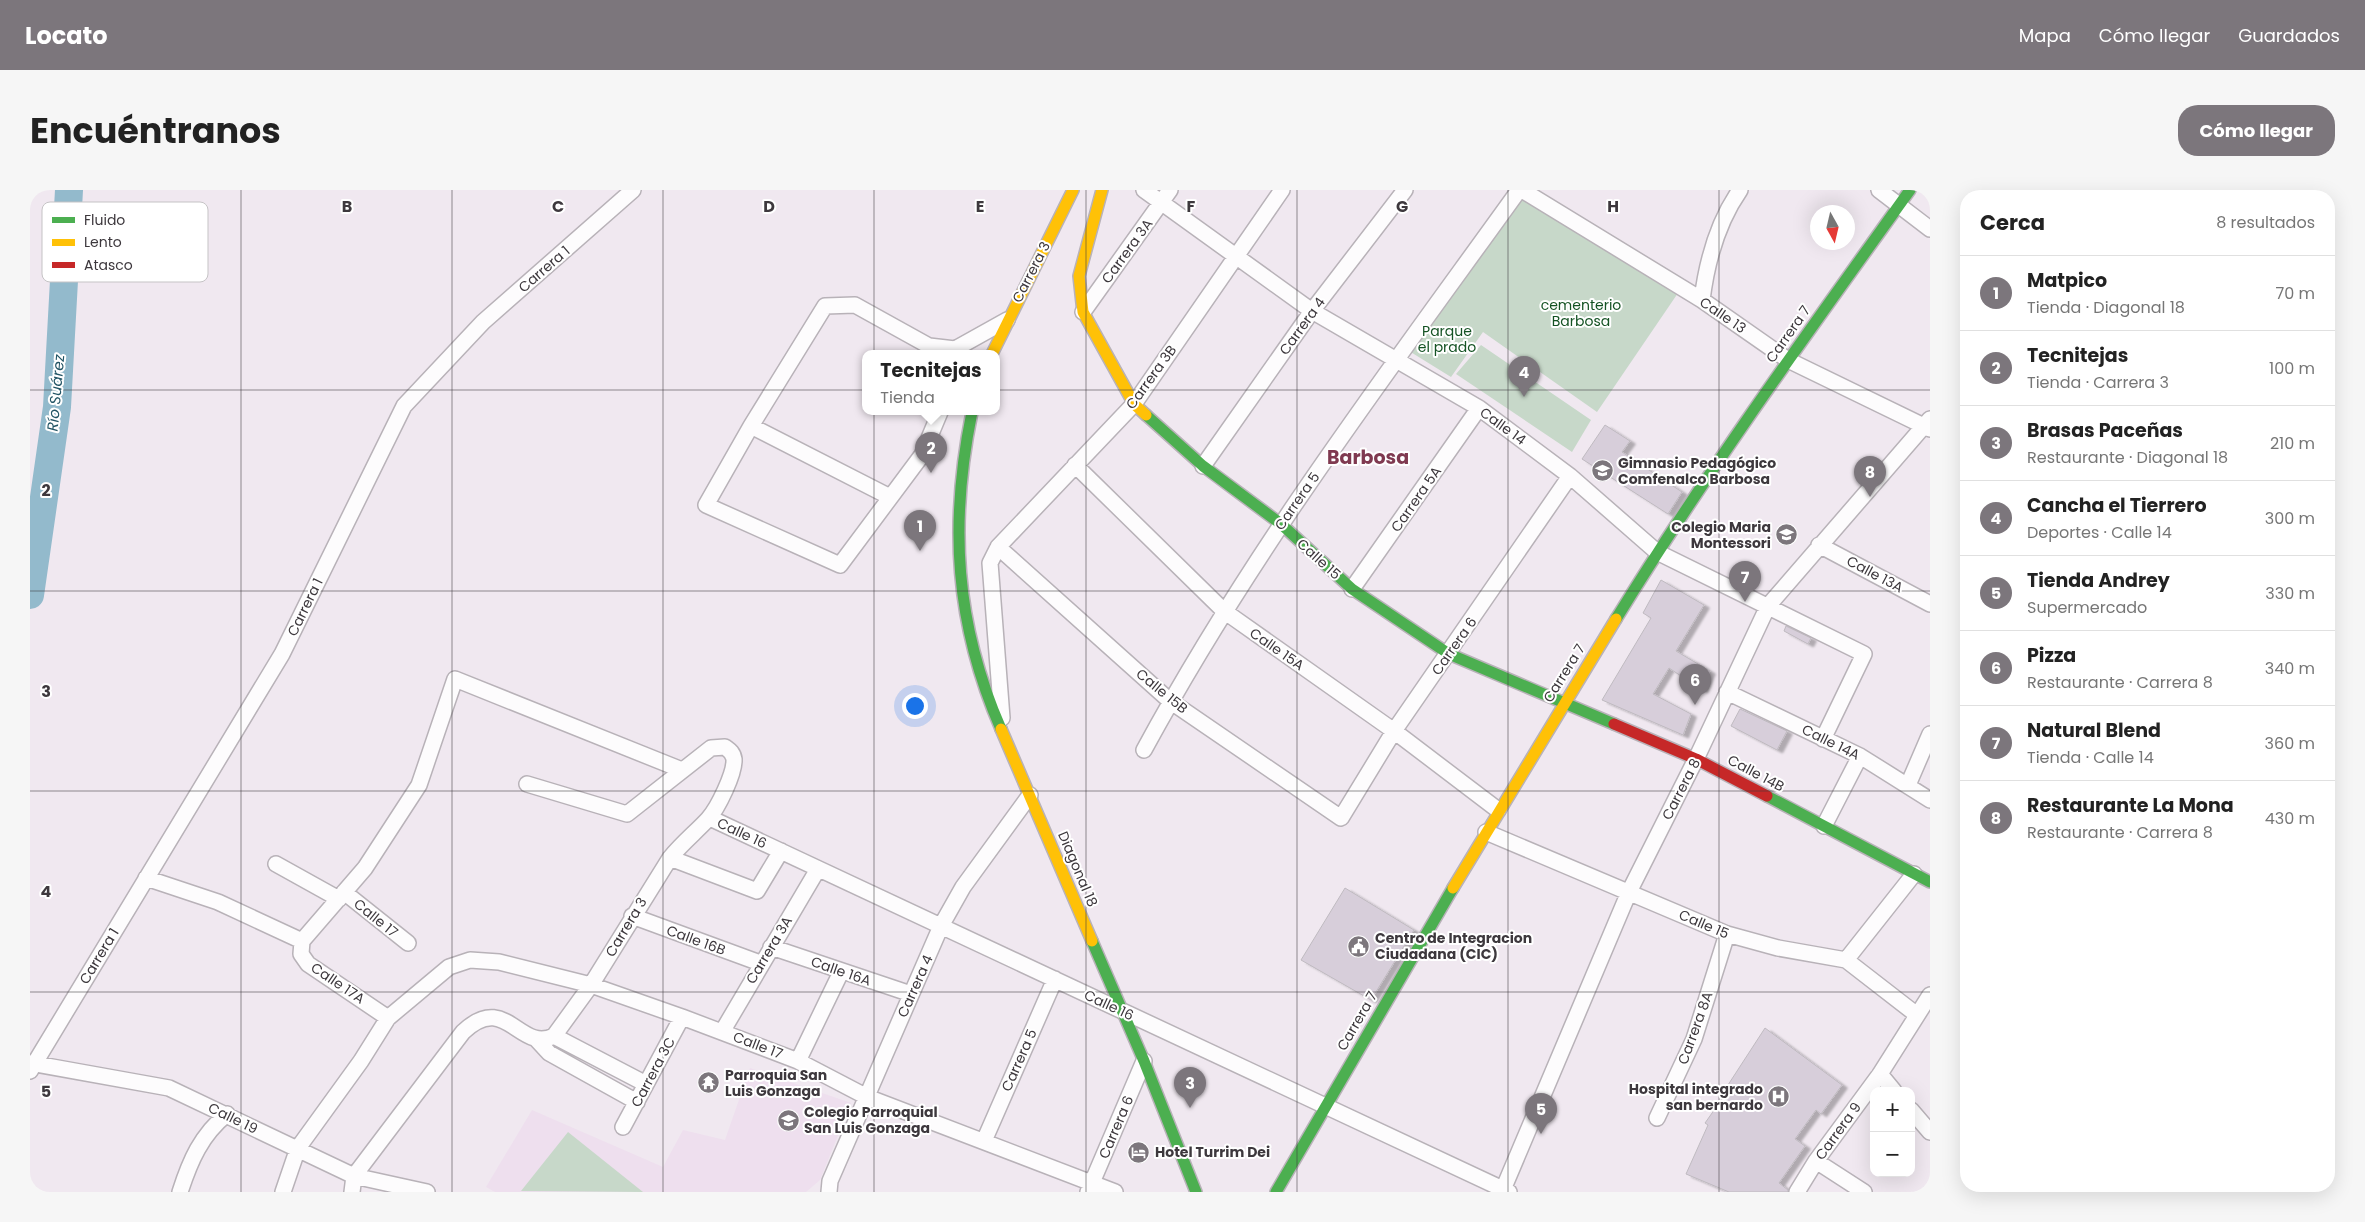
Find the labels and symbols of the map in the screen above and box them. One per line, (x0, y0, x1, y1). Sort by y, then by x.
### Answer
text: B (342, 195, 352, 218)
text: C (552, 195, 564, 218)
text: D (763, 195, 775, 218)
text: E (976, 195, 984, 218)
text: F (1187, 195, 1196, 218)
text: G (1396, 195, 1408, 218)
text: H (1607, 195, 1619, 218)
legend (42, 202, 208, 282)
north arrow (1810, 205, 1855, 250)
text: Fluido (84, 210, 125, 230)
street label: Carrera 3A (1097, 215, 1157, 287)
text: Lento (84, 232, 122, 252)
street label: Carrera 3 (1007, 238, 1055, 306)
street label: Carrera 1 (514, 241, 574, 297)
text: Atasco (84, 255, 133, 275)
street label: Calle 13 (1696, 292, 1750, 338)
street label: Carrera 4 (1274, 293, 1330, 359)
park label: cementerio Barbosa (1541, 295, 1621, 331)
street label: Carrera 7 (1761, 301, 1815, 367)
park label: Parque el prado (1418, 321, 1476, 357)
street label: Carrera 3B (1121, 341, 1181, 413)
water label: Río Suárez (42, 353, 69, 432)
pin: 4 (1508, 356, 1540, 397)
street label: Calle 14 (1476, 402, 1530, 450)
pin: 2 (915, 432, 947, 473)
district label: Barbosa (1327, 444, 1409, 471)
place label: Gimnasio Pedagógico Comfenalco Barbosa (1618, 453, 1776, 489)
pin: 8 (1854, 456, 1886, 497)
school or university icon: Gimnasio Pedagógico Comfenalco Barbosa (1590, 459, 1614, 483)
street label: Carrera 5A (1386, 462, 1446, 536)
street label: Carrera 5 (1270, 468, 1324, 534)
text: 2 (41, 479, 51, 502)
pin: 1 (904, 510, 936, 551)
place label: Colegio Maria Montessori (1671, 517, 1771, 553)
school or university icon: Colegio Maria Montessori (1775, 523, 1799, 547)
street label: Calle 15 (1293, 534, 1345, 584)
street label: Calle 13A (1843, 551, 1907, 597)
pin: 7 (1729, 561, 1761, 602)
street label: Carrera 1 (282, 575, 328, 639)
street label: Carrera 6 (1427, 613, 1481, 679)
street label: Calle 15A (1246, 623, 1308, 675)
street label: Carrera 7 (1538, 640, 1590, 706)
street label: Calle 15B (1132, 664, 1192, 718)
pin: 6 (1679, 664, 1711, 705)
text: 3 (41, 680, 51, 703)
your location (902, 693, 928, 719)
street label: Calle 14A (1799, 719, 1863, 765)
street label: Calle 14B (1724, 750, 1788, 796)
street label: Carrera 8 (1657, 755, 1705, 823)
street label: Calle 16 (714, 813, 770, 853)
street label: Diagonal 18 (1053, 828, 1103, 910)
text: 4 (41, 880, 52, 903)
street label: Calle 17 (350, 894, 403, 942)
street label: Carrera 3 (600, 894, 652, 960)
street label: Calle 15 (1676, 904, 1732, 944)
street label: Carrera 3A (741, 912, 797, 988)
street label: Calle 16B (664, 920, 728, 960)
street label: Carrera 1 (74, 924, 124, 988)
place label: Centro de Integracion Ciudadana (CIC) (1375, 928, 1532, 964)
public building icon: Centro de Integracion Ciudadana (CIC) (1347, 934, 1371, 958)
street label: Calle 16A (808, 951, 874, 991)
street label: Carrera 4 (892, 951, 938, 1021)
street label: Calle 17A (307, 958, 369, 1008)
street label: Calle 16 (1081, 985, 1137, 1025)
street label: Carrera 7 (1332, 987, 1382, 1054)
street label: Carrera 8A (1673, 989, 1717, 1067)
street label: Calle 17 (730, 1026, 786, 1064)
street label: Carrera 5 (996, 1026, 1042, 1094)
street label: Carrera 3C (626, 1033, 680, 1111)
place label: Parroquia San Luis Gonzaga (725, 1065, 827, 1101)
pin: 3 (1174, 1067, 1206, 1108)
temple icon: Parroquia San Luis Gonzaga (697, 1071, 721, 1095)
place label: Hospital integrado san bernardo (1629, 1079, 1763, 1115)
text: 5 (41, 1080, 51, 1103)
hospital icon: Hospital integrado san bernardo (1767, 1085, 1791, 1109)
street label: Carrera 6 (1094, 1092, 1138, 1162)
pin: 5 (1525, 1093, 1557, 1134)
street label: Calle 19 (205, 1097, 261, 1139)
street label: Carrera 9 (1810, 1098, 1866, 1164)
place label: Colegio Parroquial San Luis Gonzaga (804, 1102, 938, 1138)
school or university icon: Colegio Parroquial San Luis Gonzaga (776, 1108, 800, 1132)
hotel icon: Hotel Turrim Dei (1127, 1140, 1151, 1164)
place label: Hotel Turrim Dei (1155, 1142, 1270, 1162)

